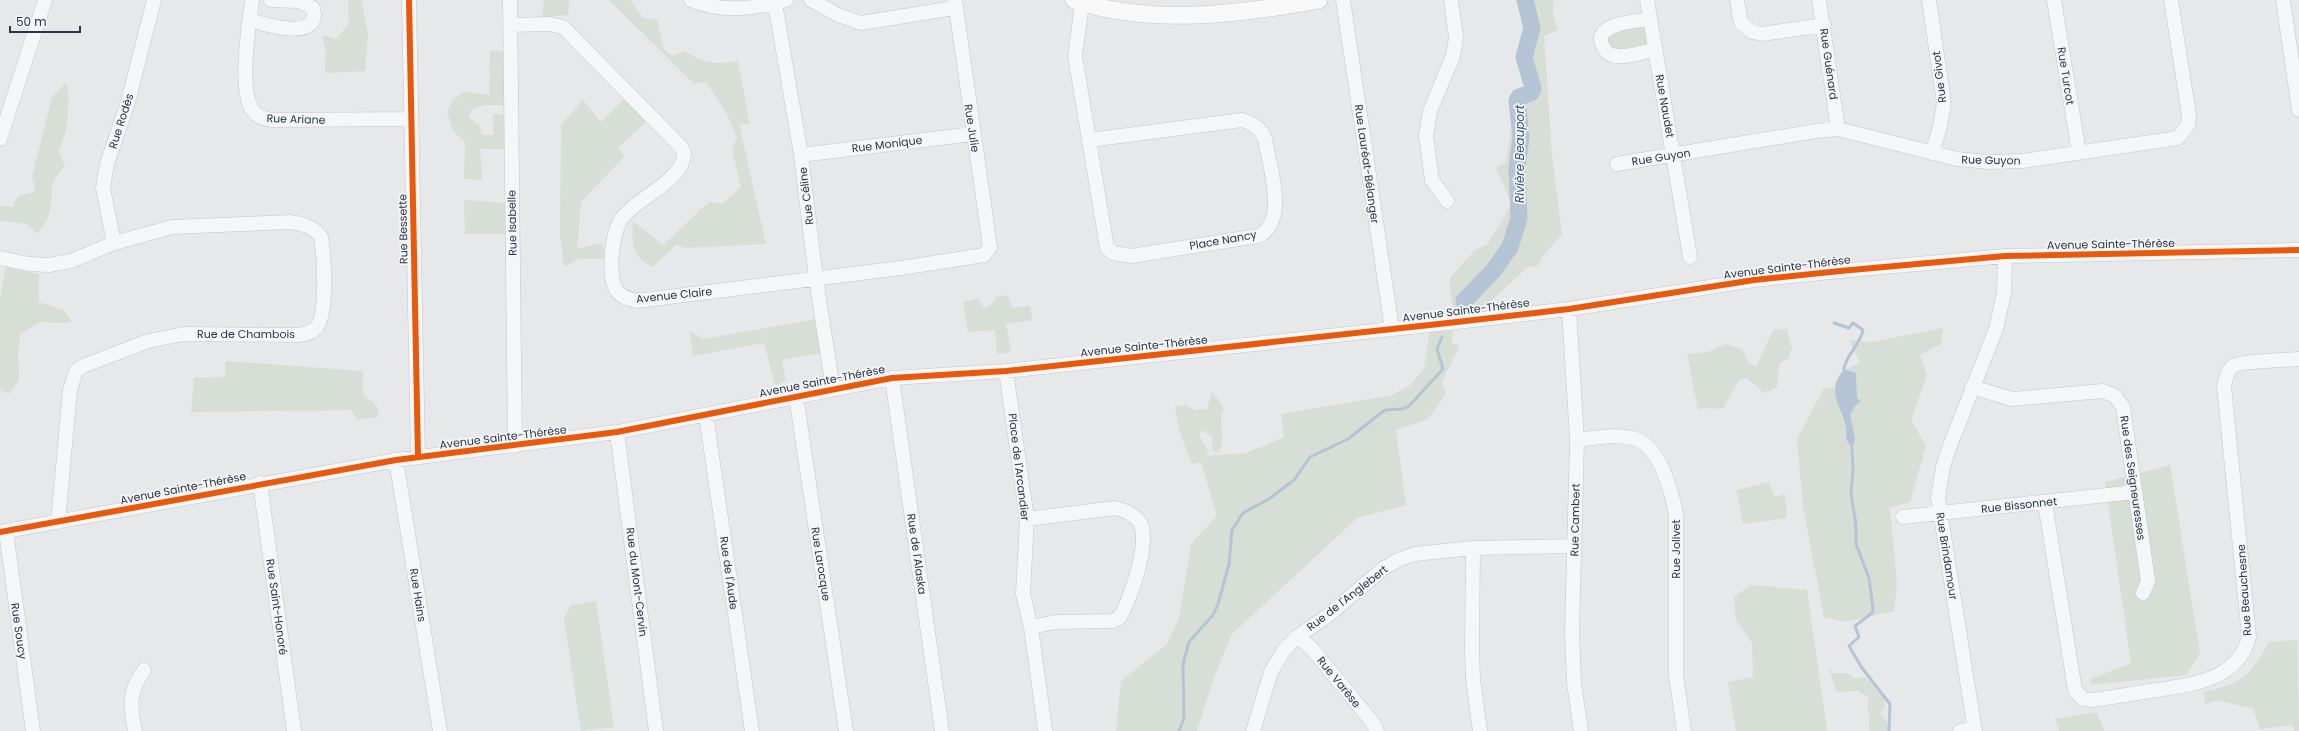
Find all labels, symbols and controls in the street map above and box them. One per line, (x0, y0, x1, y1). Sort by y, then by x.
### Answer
scale bar (10, 8, 80, 34)
text: 50 m (16, 13, 47, 30)
street label: Rue Guénard (1816, 27, 1842, 101)
street label: Rue Turcot (2054, 46, 2078, 106)
street label: Rue Givot (1928, 50, 1950, 104)
street label: Rue Naudet (1652, 73, 1678, 139)
street label: Rue Rodès (105, 91, 138, 151)
street label: Rue Julie (960, 103, 984, 153)
street label: Rue Lauréat-Bélanger (1351, 103, 1383, 225)
water label: Rivière Beauport (1511, 104, 1528, 203)
street label: Rue Ariane (266, 110, 326, 128)
street label: Rue Monique (851, 132, 923, 156)
street label: Rue Guyon (1630, 144, 1692, 170)
street label: Rue Guyon (1961, 151, 2021, 169)
street label: Rue Céline (794, 166, 817, 226)
street label: Rue Isabelle (503, 190, 521, 256)
street label: Rue Bessette (394, 194, 412, 264)
street label: Place Nancy (1188, 226, 1259, 254)
street label: Avenue Sainte-Thérèse (2047, 235, 2175, 253)
street label: Avenue Sainte-Thérèse (1722, 251, 1852, 283)
street label: Avenue Claire (635, 283, 713, 307)
street label: Avenue Sainte-Thérèse (1401, 294, 1531, 326)
street label: Rue de Chambois (197, 326, 295, 342)
street label: Avenue Sainte-Thérèse (1079, 331, 1209, 361)
street label: Avenue Sainte-Thérèse (758, 361, 887, 401)
street label: Place de l'Arcandier (1004, 412, 1034, 522)
street label: Rue des Seigneuresses (2116, 415, 2150, 542)
street label: Avenue Sainte-Thérèse (438, 421, 568, 453)
street label: Avenue Sainte-Thérèse (119, 468, 248, 508)
street label: Rue Cambert (1566, 483, 1584, 557)
street label: Rue Bissonnet (1980, 493, 2058, 517)
street label: Rue Brindamour (1932, 511, 1962, 601)
street label: Rue de l'Alaska (903, 513, 931, 595)
street label: Rue Jolivet (1668, 520, 1684, 578)
street label: Rue Larocque (807, 526, 835, 602)
street label: Rue du Mont-Cervin (622, 527, 652, 637)
street label: Rue de l'Aude (716, 535, 742, 611)
street label: Rue Beauchesne (2233, 544, 2255, 636)
street label: Rue Saint-Honoré (262, 558, 292, 656)
street label: Rue de l'Anglebert (1303, 561, 1391, 635)
street label: Rue Hains (406, 567, 430, 623)
street label: Rue Soucy (7, 602, 31, 661)
street label: Rue Varèse (1313, 653, 1365, 711)

